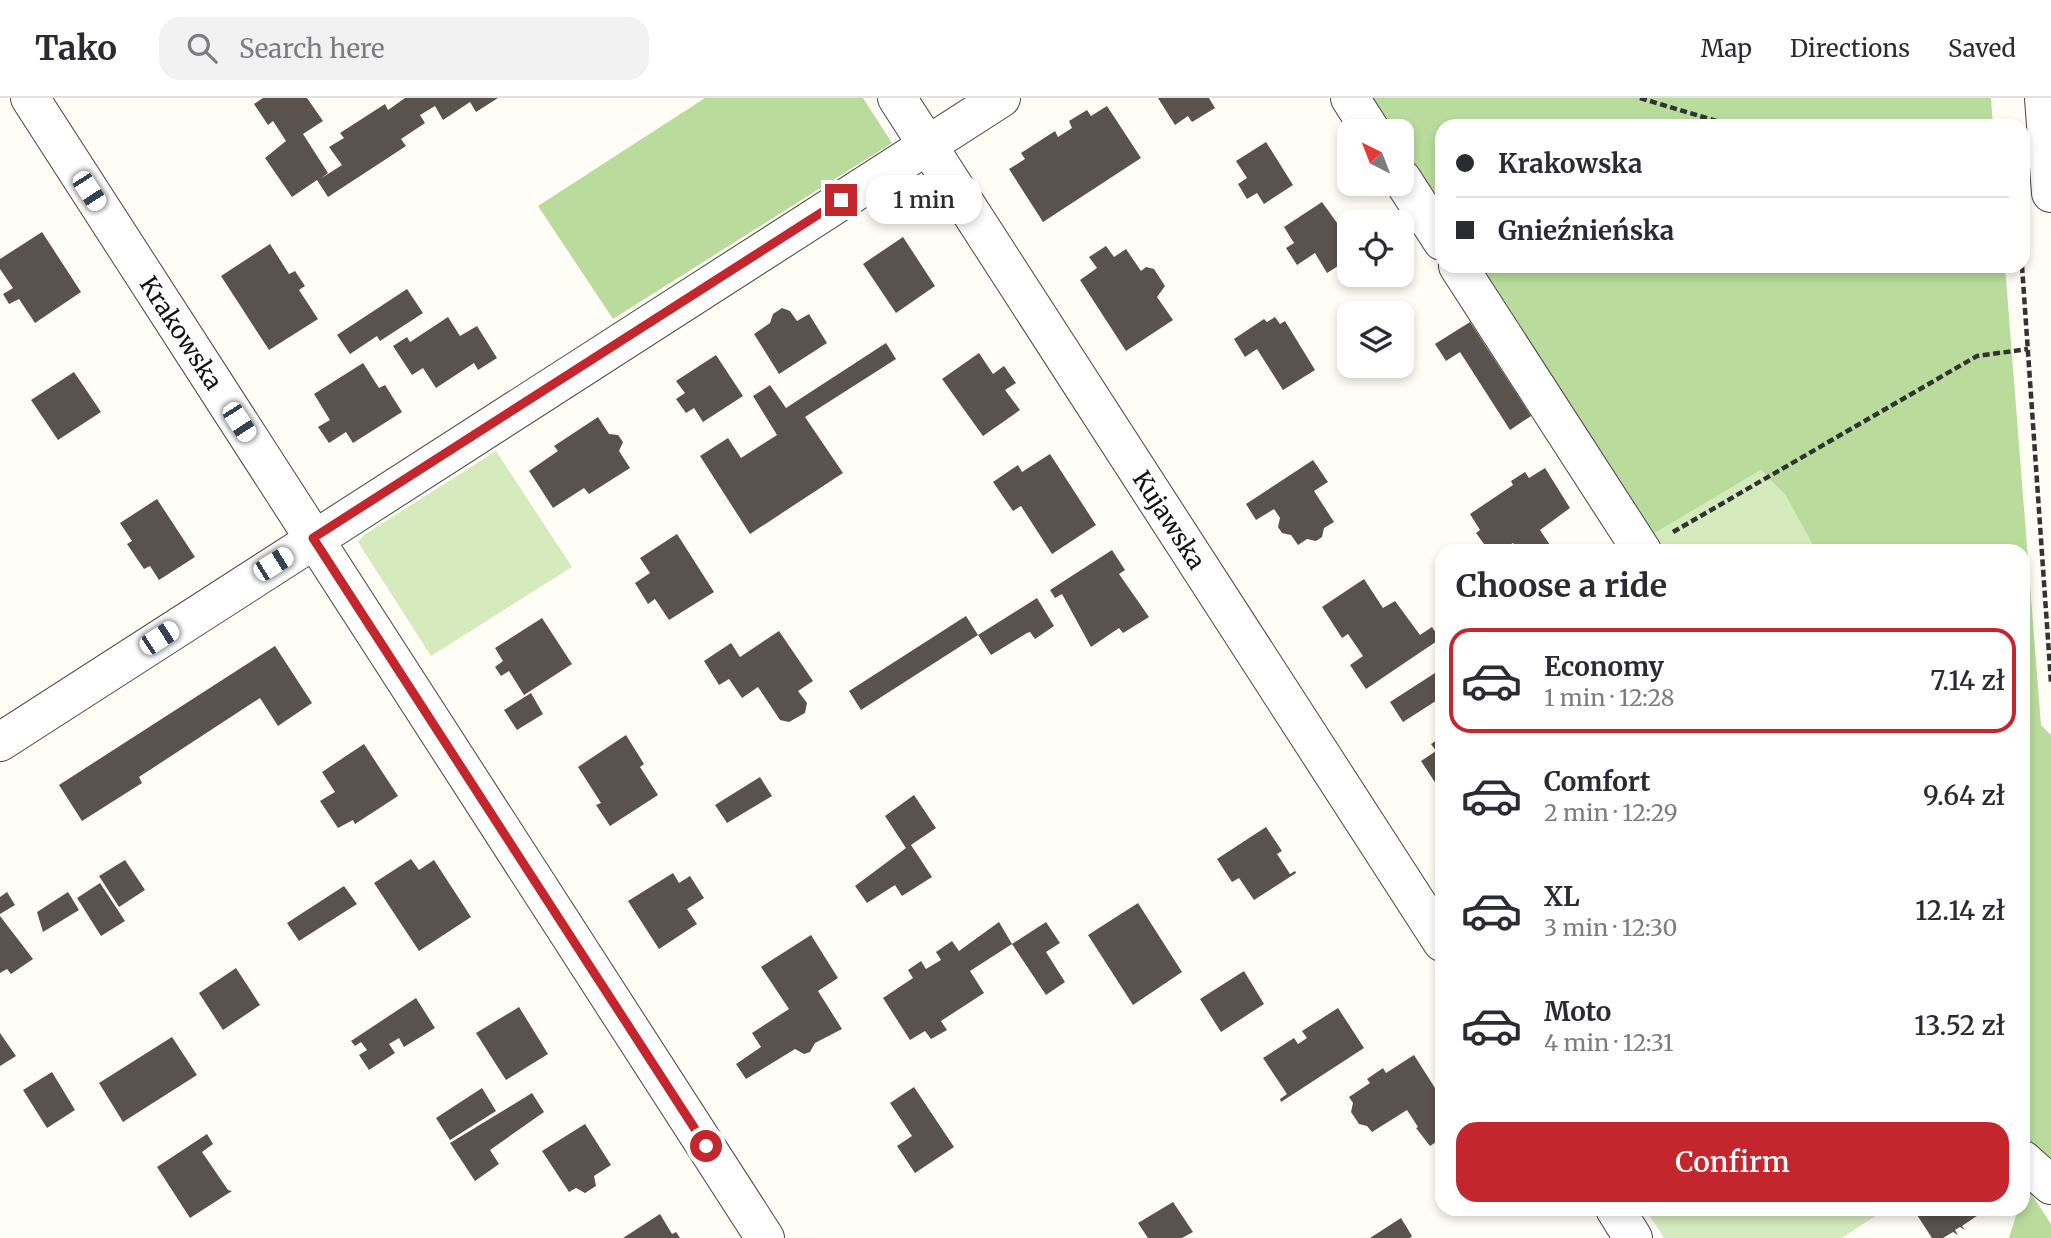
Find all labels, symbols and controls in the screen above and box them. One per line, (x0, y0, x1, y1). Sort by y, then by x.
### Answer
search box (159, 17, 649, 80)
text: Tako (35, 28, 117, 69)
icon: search (183, 29, 221, 67)
text: Search here (239, 32, 385, 65)
text: Map (1701, 33, 1752, 64)
text: Directions (1790, 33, 1910, 64)
text: Saved (1948, 33, 2016, 64)
north arrow (1337, 119, 1414, 196)
map controls (1337, 119, 1414, 378)
text: Krakowska (1498, 147, 1642, 180)
car (69, 168, 110, 214)
callout: 1 min (866, 176, 981, 224)
route end (825, 184, 857, 216)
text: 1 min (893, 185, 955, 214)
button: locate (1337, 210, 1414, 287)
text: Gnieźnieńska (1498, 214, 1674, 247)
street label: Krakowska (133, 270, 229, 396)
button: layers (1337, 301, 1414, 378)
car (219, 399, 260, 445)
street label: Kujawska (1126, 465, 1212, 575)
car (250, 544, 297, 584)
text: Choose a ride (1456, 566, 1667, 606)
car (136, 618, 183, 658)
icon: car (1460, 649, 1523, 712)
text: Economy (1544, 650, 1664, 683)
text: 7.14 zł (1930, 664, 2005, 697)
text: 1 min · 12:28 (1544, 683, 1674, 712)
icon: car (1460, 764, 1523, 827)
text: Comfort (1544, 765, 1650, 798)
text: 9.64 zł (1923, 779, 2005, 812)
text: 2 min · 12:29 (1544, 798, 1678, 827)
icon: car (1460, 879, 1523, 942)
text: XL (1544, 880, 1580, 913)
text: 12.14 zł (1915, 894, 2005, 927)
text: 3 min · 12:30 (1544, 913, 1677, 942)
icon: car (1460, 994, 1523, 1057)
text: Moto (1544, 995, 1611, 1028)
text: 13.52 zł (1914, 1009, 2005, 1042)
text: 4 min · 12:31 (1544, 1028, 1673, 1057)
button: Confirm (1456, 1122, 2009, 1202)
route start (690, 1130, 722, 1162)

